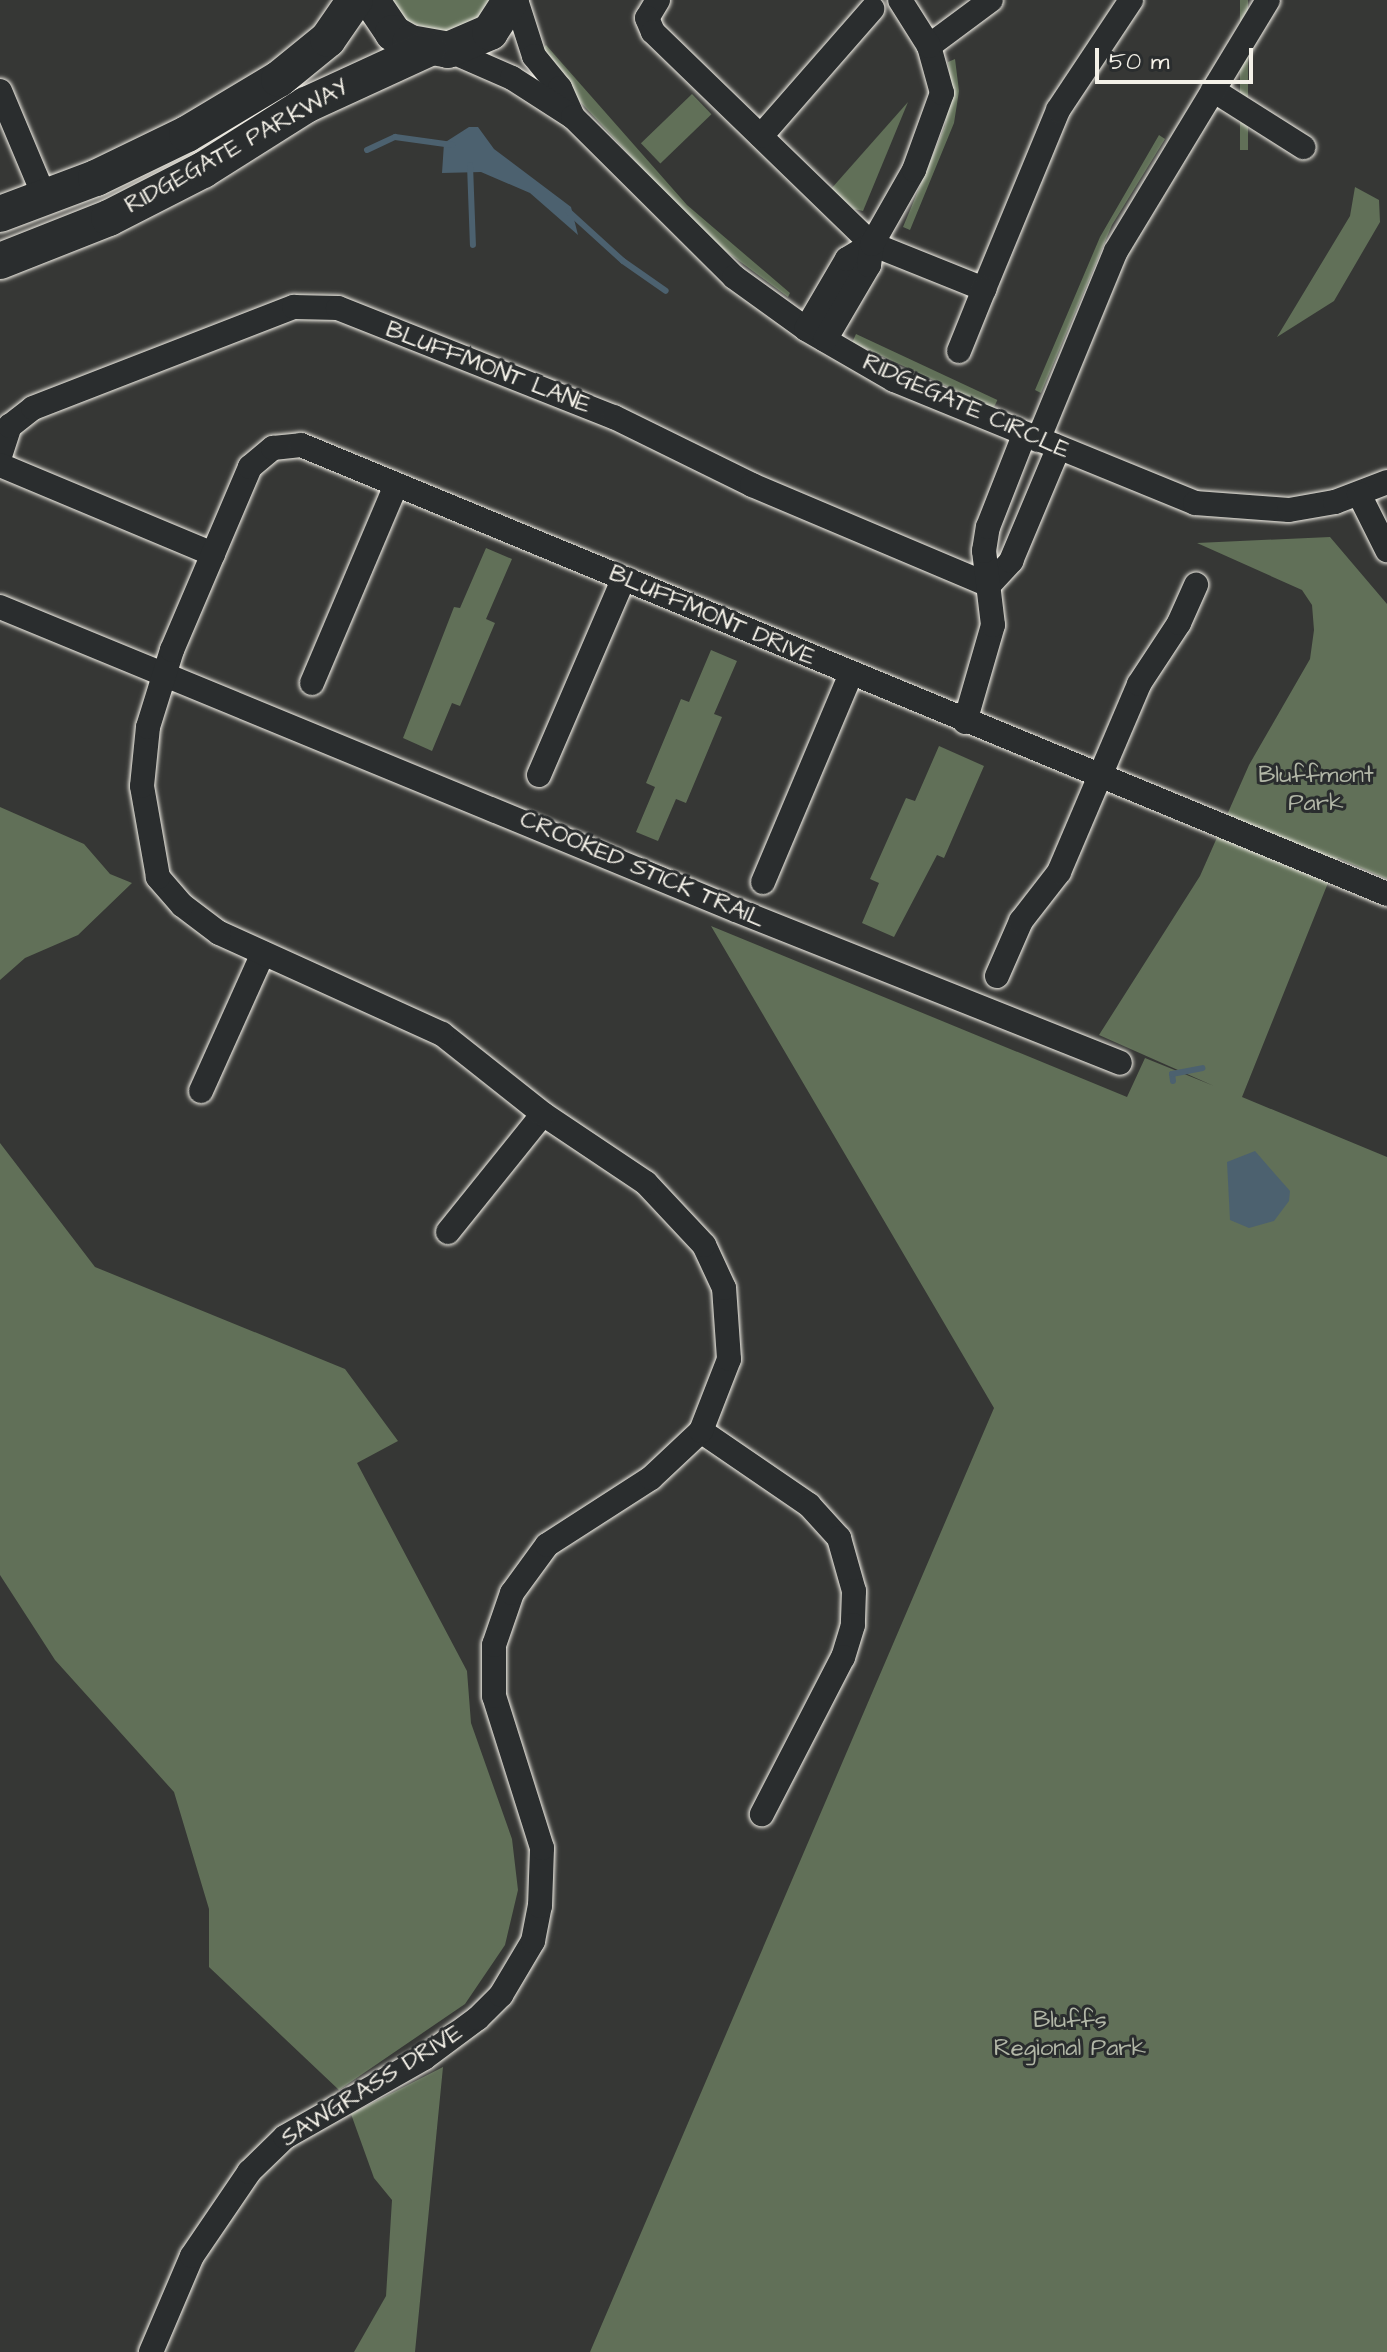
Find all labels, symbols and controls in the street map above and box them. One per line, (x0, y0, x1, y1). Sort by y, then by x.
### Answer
scale bar (1099, 32, 1257, 82)
text: 50 m (1109, 45, 1169, 79)
street label: RIDGEGATE PARKWAY (120, 74, 354, 220)
street label: BLUFFMONT LANE (381, 316, 595, 420)
street label: RIDGEGATE CIRCLE (858, 348, 1074, 466)
street label: BLUFFMONT DRIVE (604, 559, 820, 673)
park label: Bluffmont Park (1258, 762, 1374, 818)
street label: CROOKED STICK TRAIL (515, 805, 769, 935)
park label: Bluffs Regional Park (994, 2007, 1146, 2063)
street label: SAWGRASS DRIVE (276, 2019, 468, 2153)

